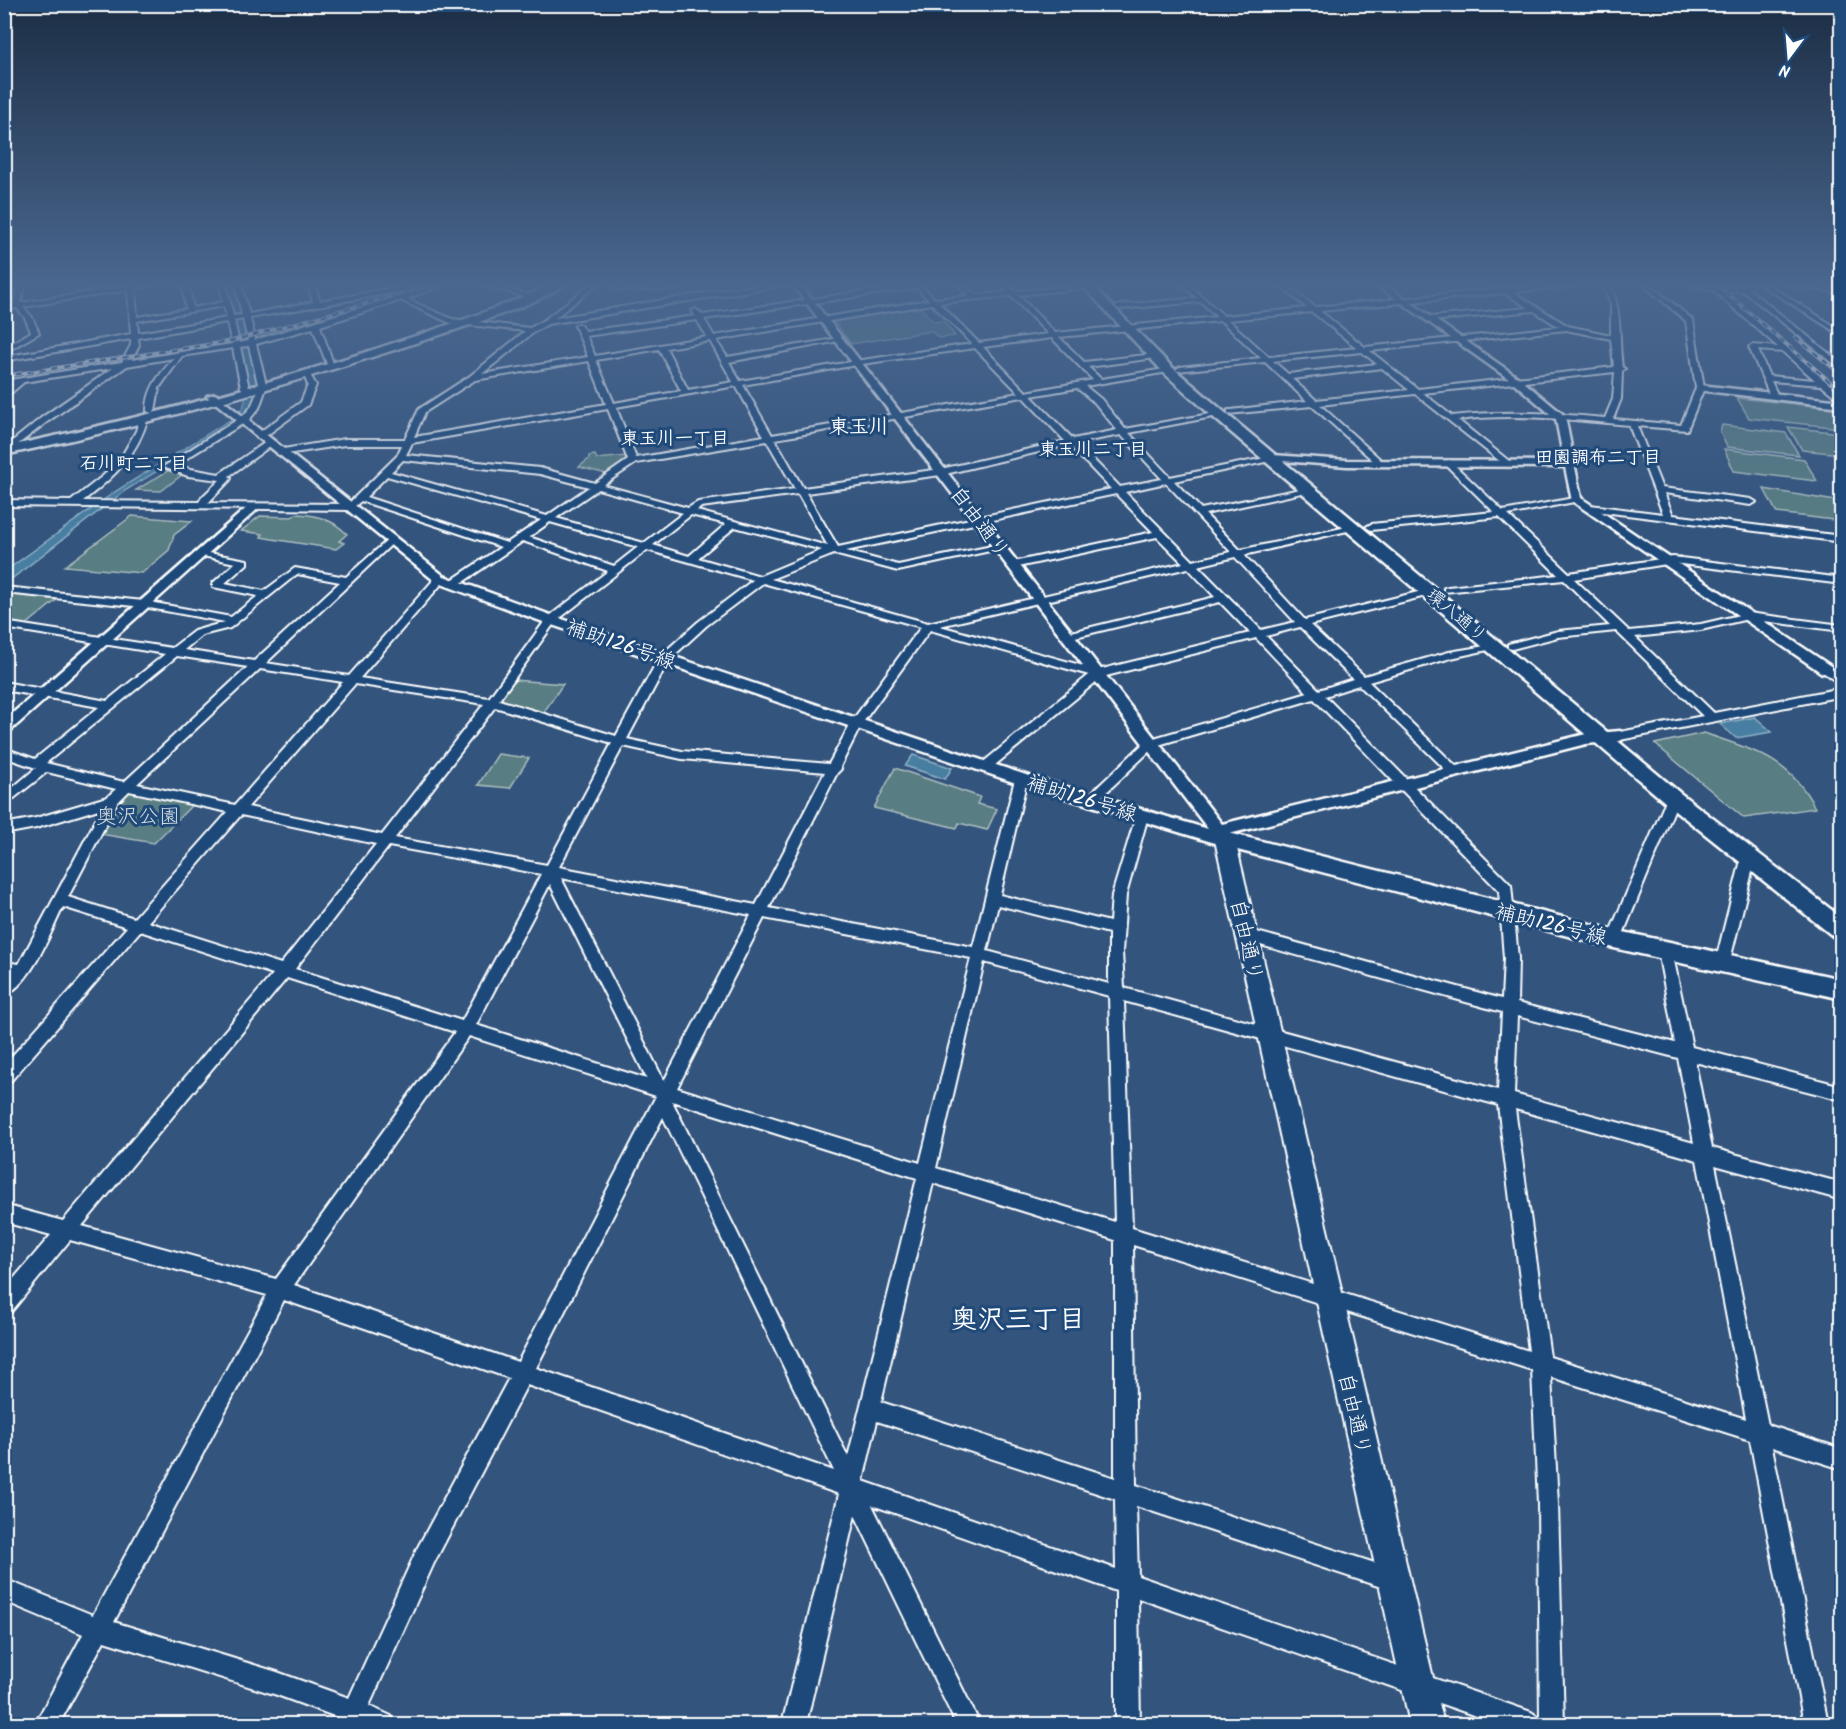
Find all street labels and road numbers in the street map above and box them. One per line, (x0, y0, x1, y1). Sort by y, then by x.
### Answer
street label: 自由通り (940, 479, 1017, 566)
street label: 環八通り (1419, 582, 1493, 650)
street label: 補助126号線 (561, 611, 680, 680)
street label: 補助126号線 (1022, 767, 1141, 832)
street label: 自由通り (1220, 896, 1271, 985)
street label: 補助126号線 (1491, 896, 1610, 955)
street label: 自由通り (1328, 1370, 1379, 1459)

